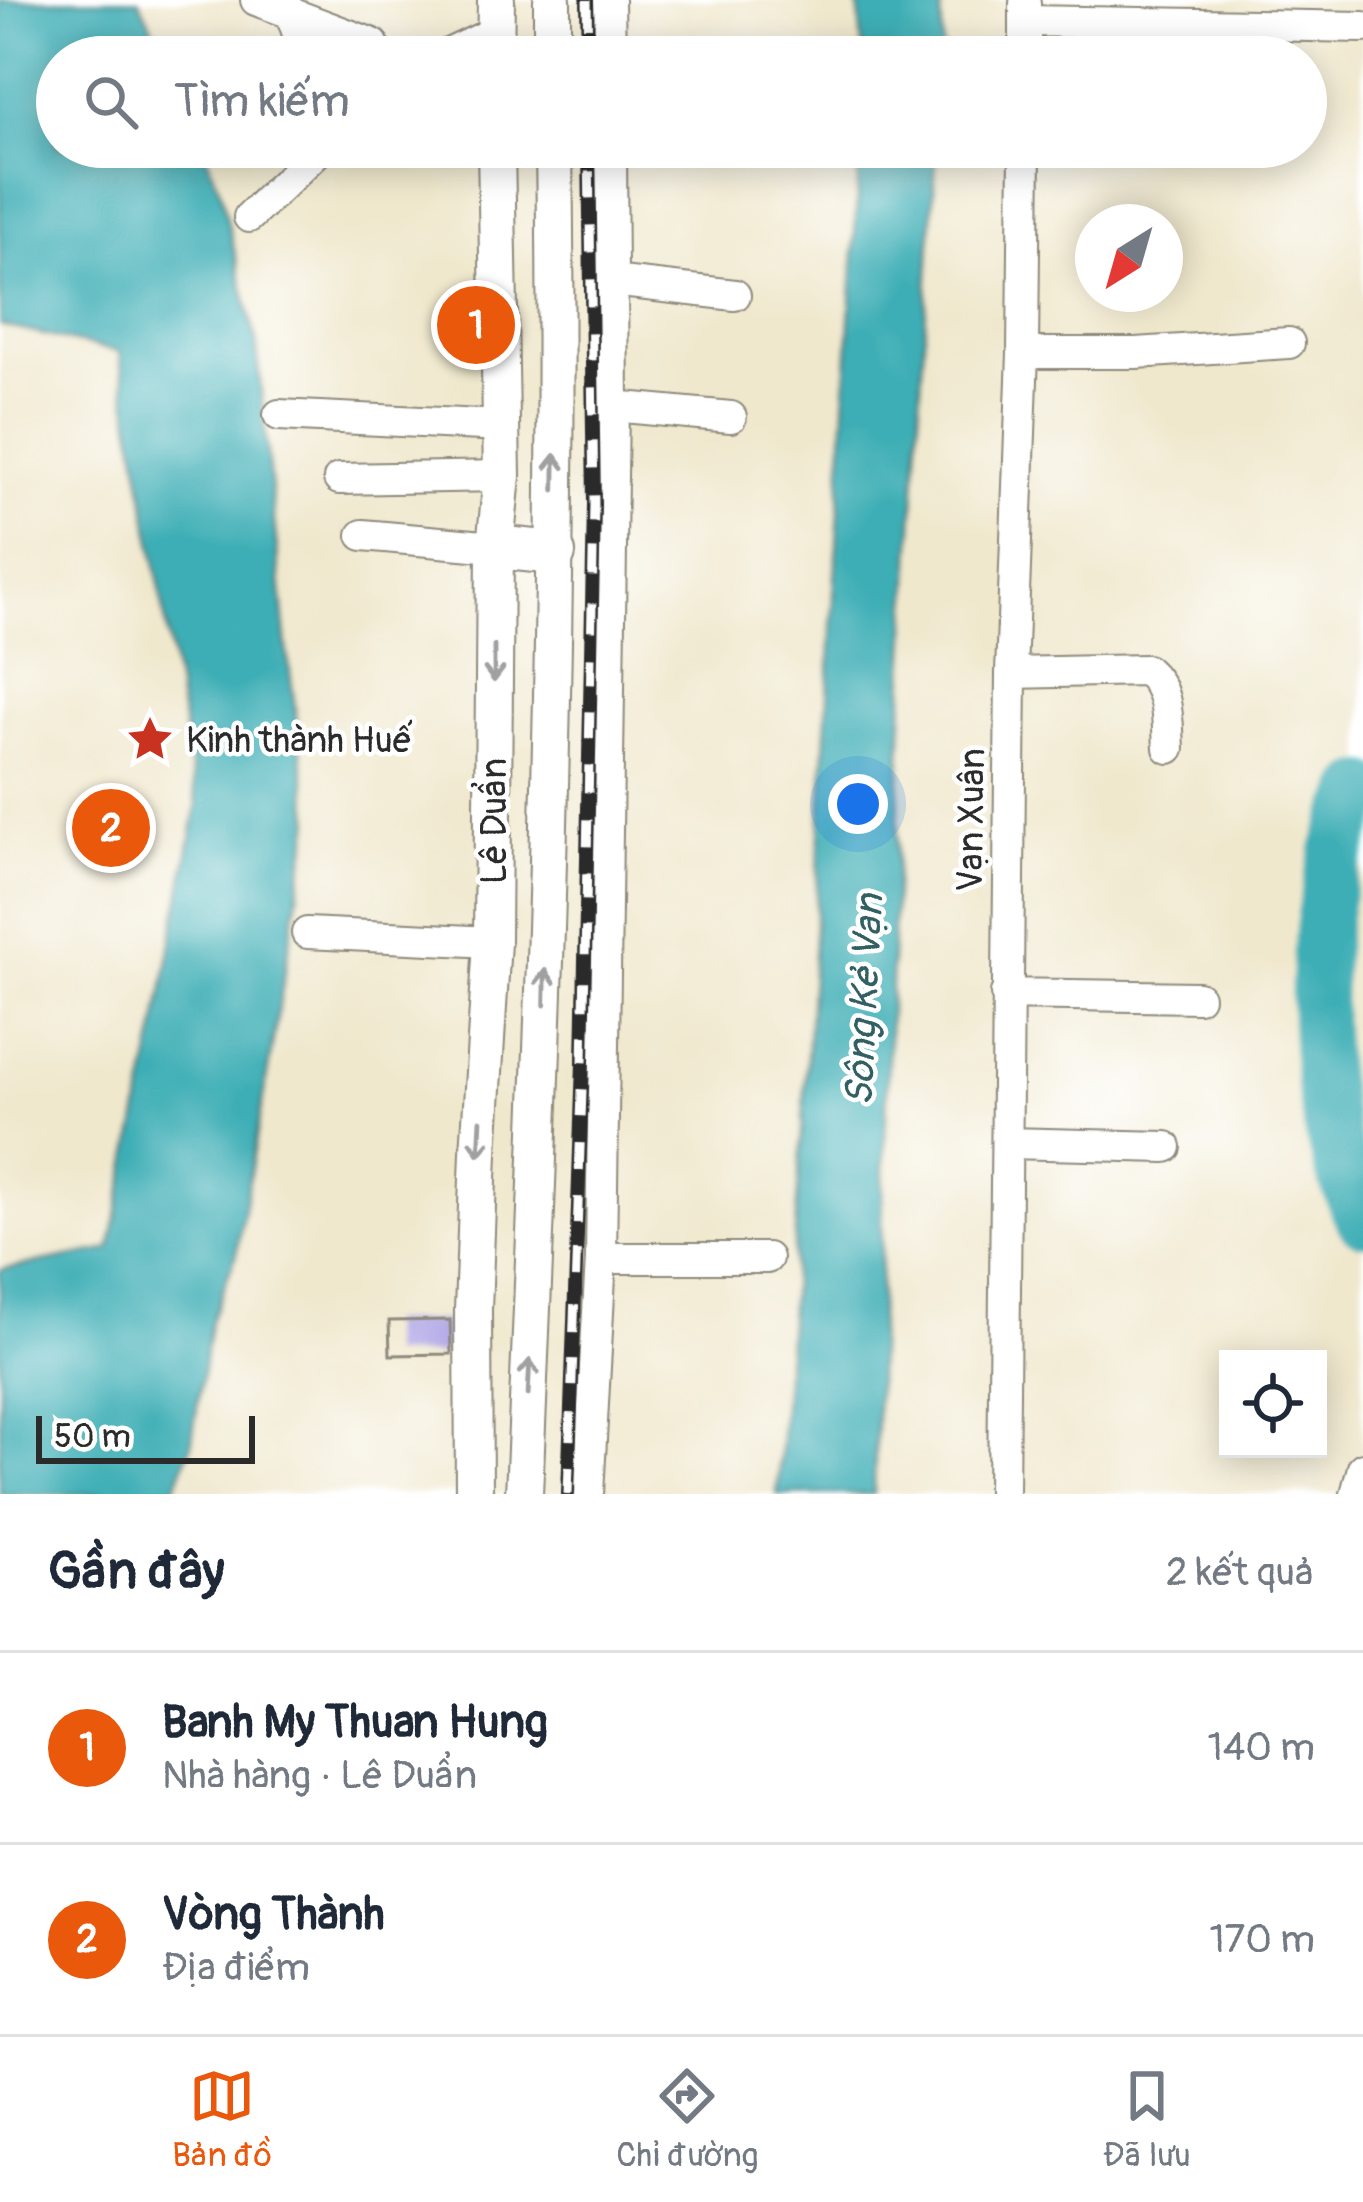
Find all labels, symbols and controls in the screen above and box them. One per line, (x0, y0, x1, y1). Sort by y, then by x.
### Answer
search box (36, 36, 1327, 168)
icon: search (78, 69, 144, 135)
text: Tìm kiếm (174, 74, 350, 130)
north arrow (1075, 204, 1183, 312)
pin: 1 (437, 280, 515, 370)
one-way arrow (544, 453, 567, 492)
one-way arrow (483, 644, 505, 683)
place icon: Kinh thành Huế (125, 714, 175, 764)
place label: Kinh thành Huế (186, 718, 413, 763)
street label: Vạn Xuân (948, 748, 995, 892)
street label: Lê Duẩn (471, 758, 517, 884)
your location (828, 774, 888, 834)
pin: 2 (72, 783, 150, 873)
water label: Sông Kẻ Vạn (834, 891, 895, 1107)
one-way arrow (534, 968, 557, 1007)
one-way arrow (468, 1118, 491, 1157)
map controls (1219, 1350, 1327, 1458)
button: locate (1219, 1350, 1327, 1458)
one-way arrow (518, 1358, 541, 1397)
scale bar (36, 1410, 255, 1463)
text: 50 m (54, 1416, 131, 1457)
text: Gần đây (48, 1540, 224, 1604)
text: 2 kết quả (1166, 1548, 1315, 1597)
text: Banh My Thuan Hung (162, 1695, 548, 1751)
text: 1 (79, 1723, 95, 1772)
text: 140 m (1207, 1723, 1315, 1772)
text: Nhà hàng · Lê Duẩn (162, 1751, 477, 1800)
text: Vòng Thành (162, 1887, 385, 1943)
text: 2 (76, 1915, 98, 1964)
text: 170 m (1209, 1915, 1315, 1964)
text: Địa điểm (162, 1943, 310, 1992)
tab: Bản đồ (172, 2063, 272, 2176)
tab: Chỉ đường (616, 2063, 758, 2176)
tab: Đã lưu (1103, 2063, 1191, 2176)

